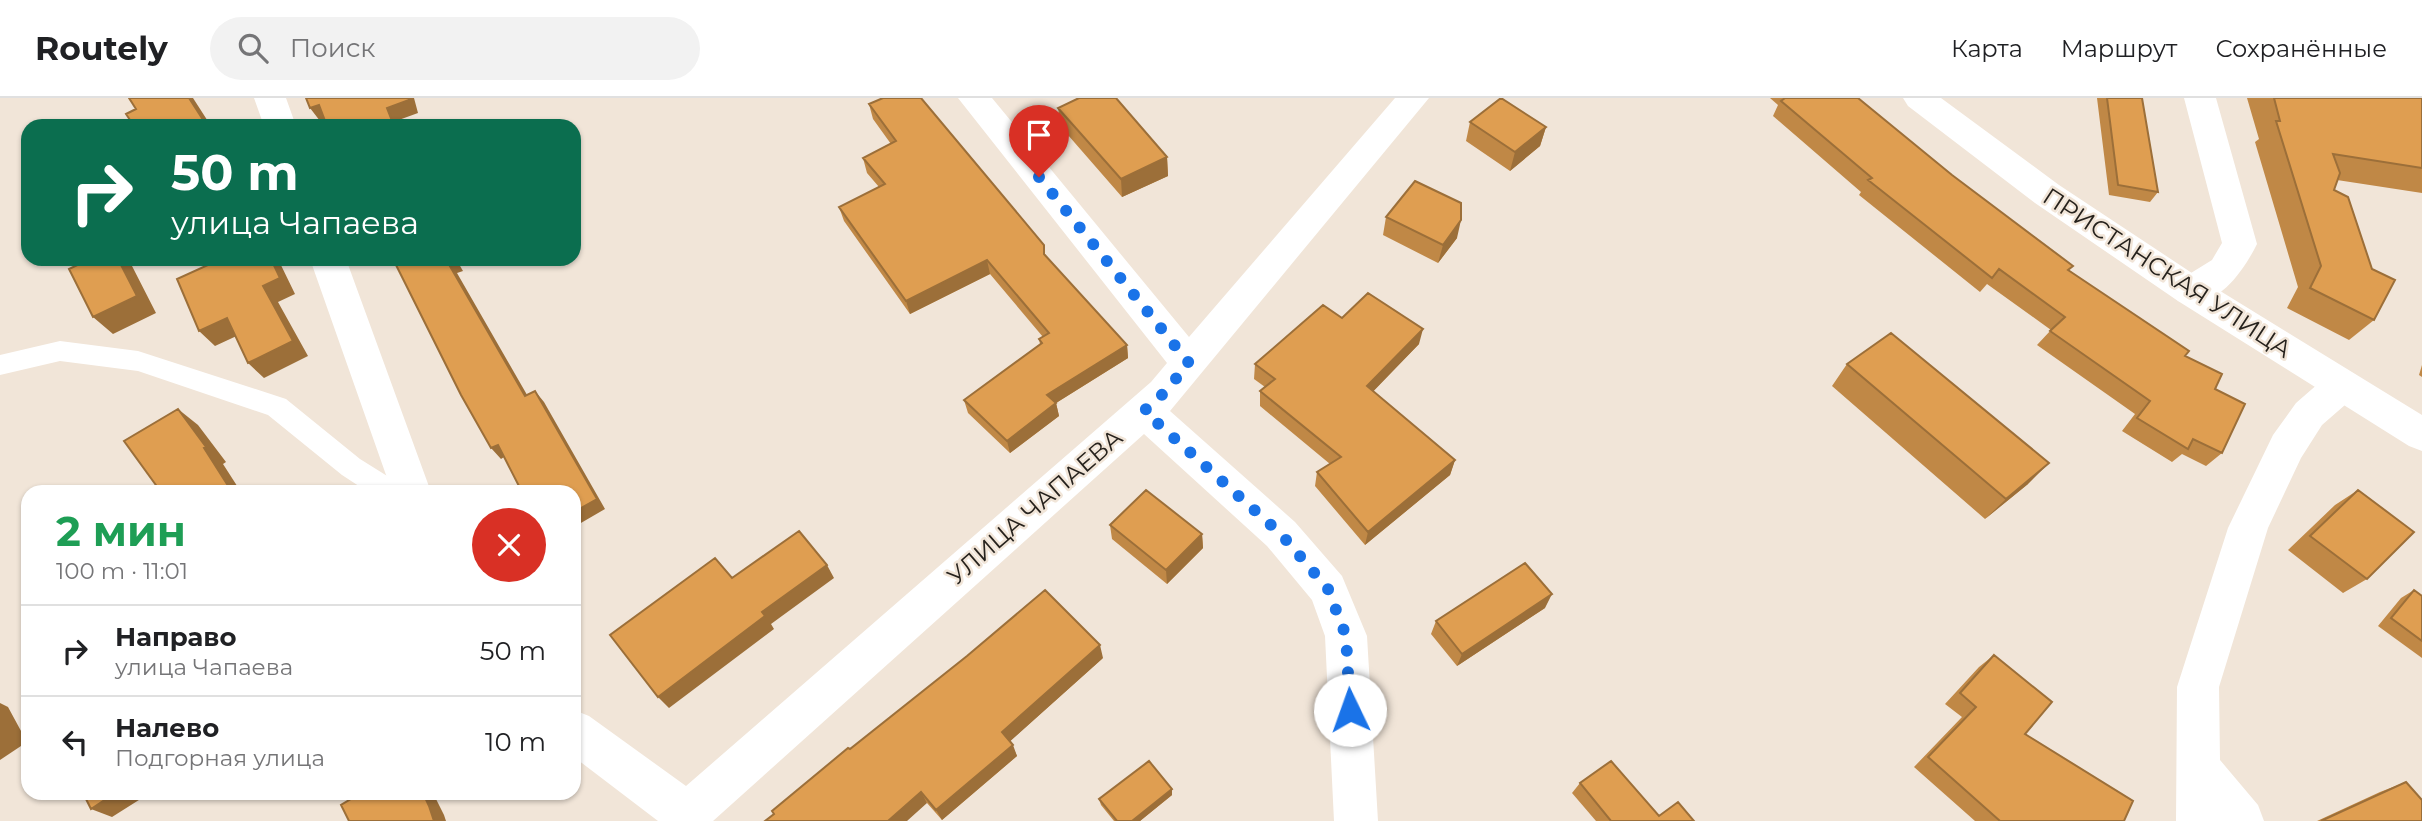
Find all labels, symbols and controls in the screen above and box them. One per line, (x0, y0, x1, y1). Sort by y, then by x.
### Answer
search box (210, 17, 700, 80)
text: Routely (35, 28, 168, 68)
icon: search (234, 29, 272, 67)
text: Поиск (290, 32, 375, 64)
text: Карта (1951, 34, 2023, 63)
text: Маршрут (2061, 34, 2177, 63)
text: Сохранённые (2215, 34, 2387, 63)
pin (1009, 105, 1069, 177)
icon: arrive (1020, 116, 1058, 154)
text: 50 m (171, 143, 299, 202)
icon: right (56, 147, 147, 238)
street label: ПРИСТАНСКАЯ УЛИЦА (2038, 181, 2297, 364)
text: улица Чапаева (171, 203, 419, 242)
street label: УЛИЦА ЧАПАЕВА (941, 423, 1128, 591)
text: 2 мин (56, 505, 186, 557)
button: close (472, 508, 546, 582)
text: 100 m · 11:01 (56, 557, 188, 585)
text: Направо (115, 621, 236, 653)
icon: right (56, 632, 94, 670)
text: 50 m (480, 635, 546, 667)
text: улица Чапаева (115, 653, 293, 681)
position arrow (1313, 673, 1387, 747)
text: Налево (115, 712, 219, 744)
icon: left (56, 723, 94, 761)
text: 10 m (485, 726, 546, 758)
text: Подгорная улица (115, 744, 325, 772)

